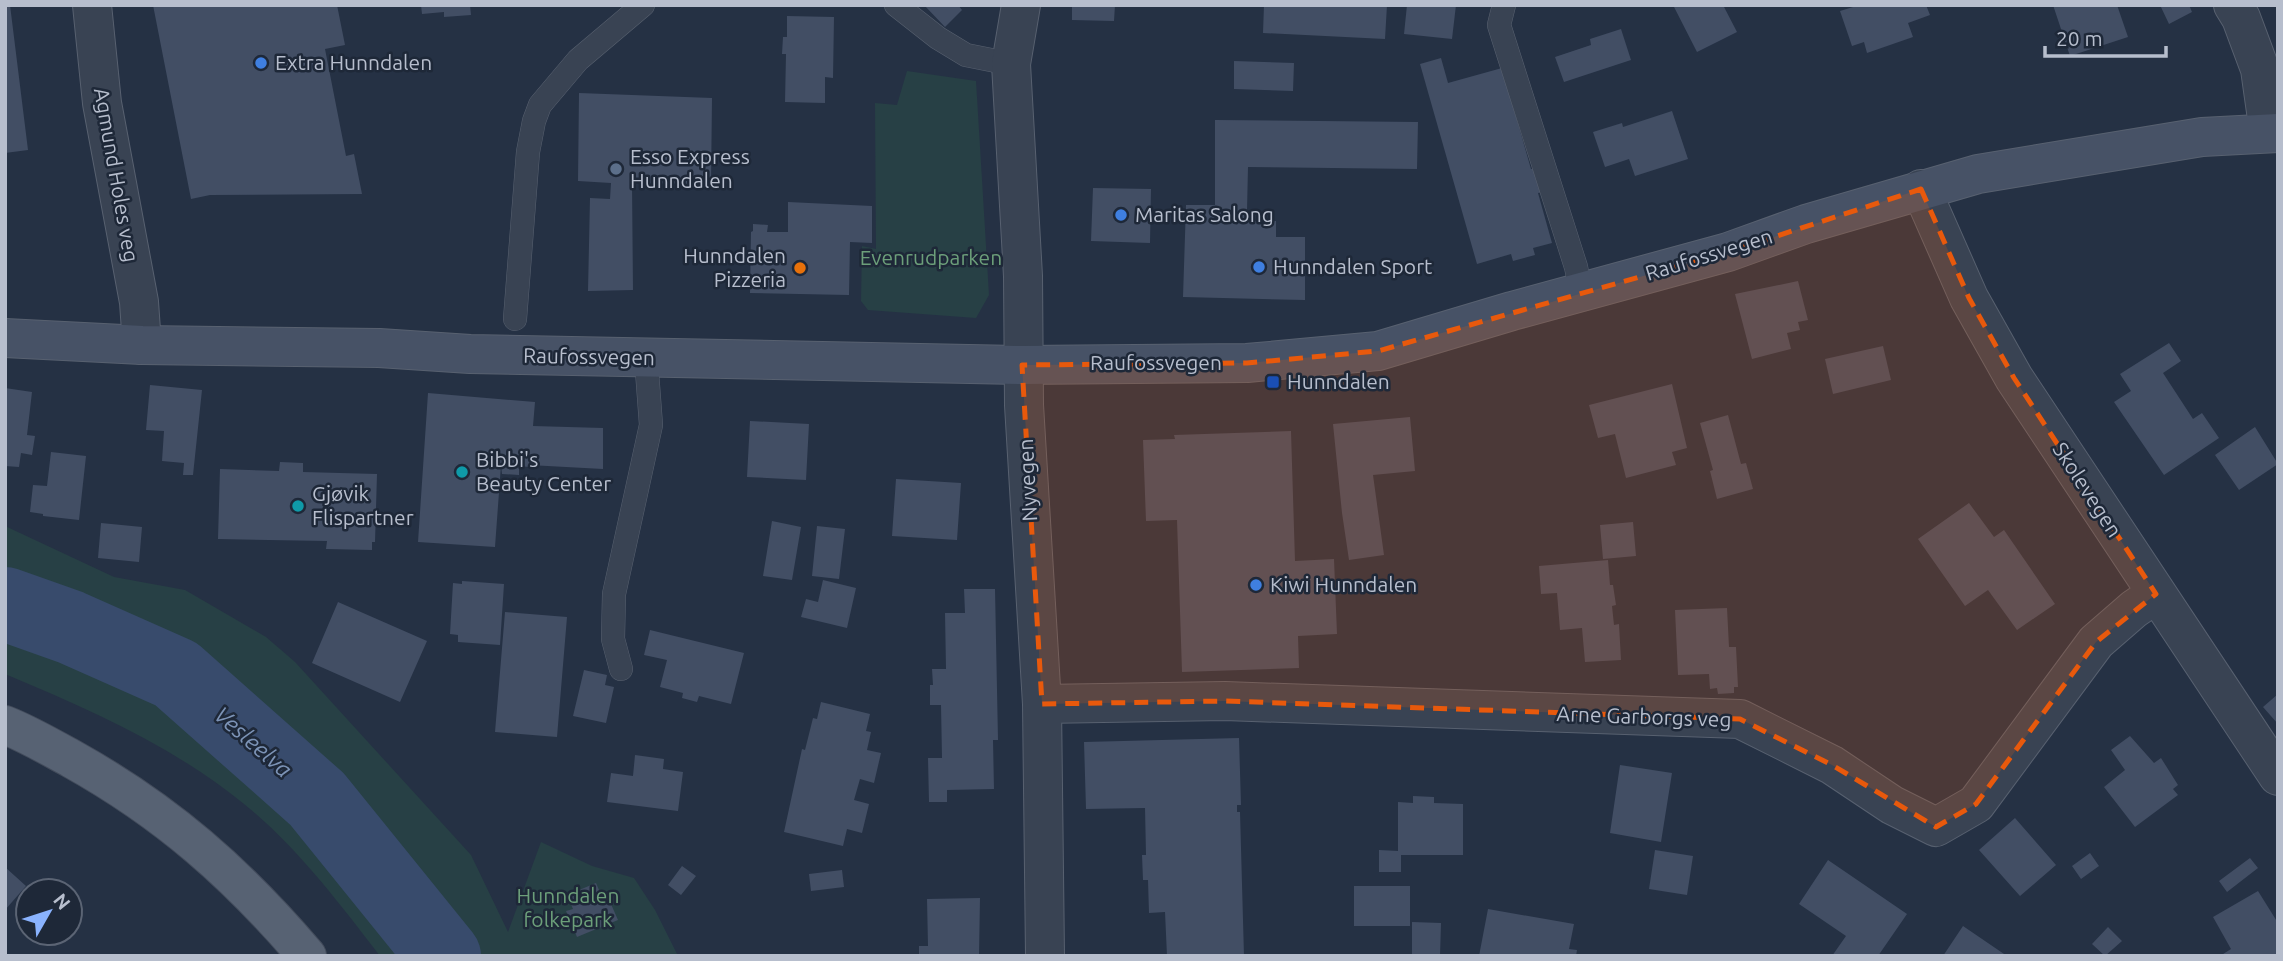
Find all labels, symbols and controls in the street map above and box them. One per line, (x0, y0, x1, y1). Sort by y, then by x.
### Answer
scale bar (2045, 14, 2166, 58)
text: 20 m (2056, 26, 2103, 50)
place label: Extra Hunndalen (275, 50, 432, 74)
marker: Extra Hunndalen (253, 55, 269, 71)
street label: Agmund Holes veg (90, 86, 144, 264)
place label: Esso Express Hunndalen (630, 144, 750, 192)
marker: Esso Express Hunndalen (608, 161, 624, 177)
place label: Maritas Salong (1135, 202, 1274, 226)
marker: Maritas Salong (1113, 207, 1129, 223)
street label: Raufossvegen (1642, 223, 1775, 285)
place label: Hunndalen Pizzeria (683, 243, 786, 291)
park label: Evenrudparken (860, 245, 1002, 269)
place label: Hunndalen Sport (1273, 254, 1432, 278)
marker: Hunndalen Sport (1251, 259, 1267, 275)
marker: Hunndalen Pizzeria (792, 260, 808, 276)
street label: Raufossvegen (523, 343, 655, 369)
street label: Raufossvegen (1090, 350, 1222, 374)
place label: Hunndalen (1287, 369, 1390, 393)
marker: Hunndalen (1265, 374, 1281, 390)
street label: Nyvegen (1013, 438, 1041, 522)
street label: Skolevegen (2048, 438, 2127, 541)
place label: Bibbi's Beauty Center (476, 447, 611, 495)
marker: Bibbi's Beauty Center (454, 464, 470, 480)
place label: Gjøvik Flispartner (312, 481, 414, 529)
marker: Gjøvik Flispartner (290, 498, 306, 514)
place label: Kiwi Hunndalen (1270, 572, 1417, 596)
marker: Kiwi Hunndalen (1248, 577, 1264, 593)
water label: Vesleelva (210, 701, 297, 782)
street label: Arne Garborgs veg (1556, 701, 1732, 731)
north arrow (14, 877, 84, 947)
park label: Hunndalen folkepark (517, 883, 619, 931)
text: N (49, 889, 75, 914)

